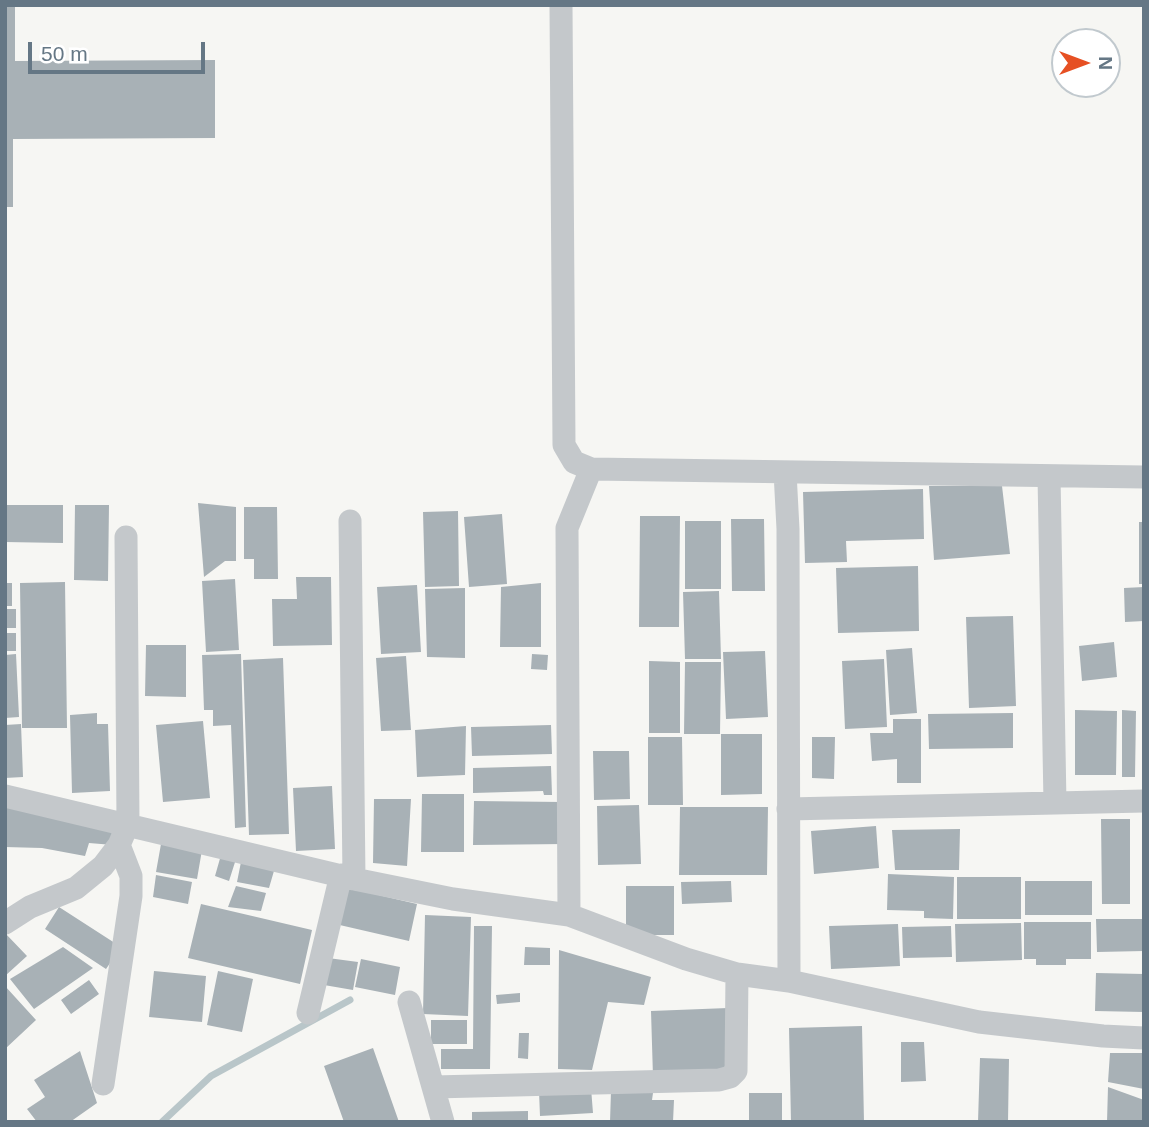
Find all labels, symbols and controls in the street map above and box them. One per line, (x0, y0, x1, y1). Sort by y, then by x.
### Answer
scale bar (32, 28, 208, 72)
north arrow (1051, 28, 1121, 98)
text: 50 m (41, 42, 88, 65)
text: N (1095, 56, 1116, 70)

